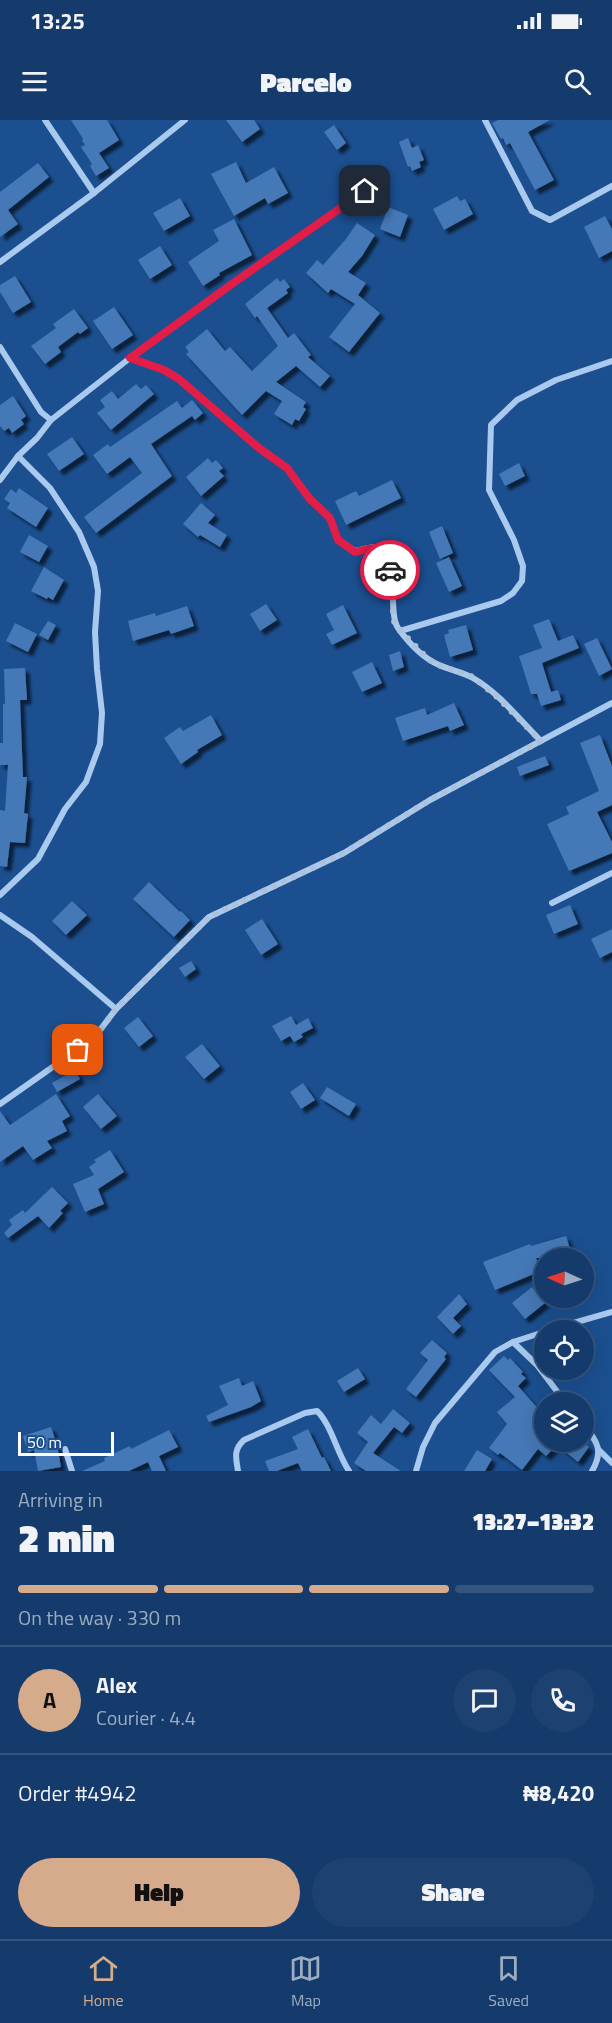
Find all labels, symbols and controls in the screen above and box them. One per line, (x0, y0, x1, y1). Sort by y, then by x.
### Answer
text: 13:25 (30, 4, 85, 38)
text: Parcelo (260, 61, 352, 102)
icon: menu (18, 65, 51, 98)
icon: search (561, 65, 594, 98)
pin (339, 165, 390, 216)
icon: home (348, 174, 381, 207)
courier (360, 540, 420, 600)
icon: car (374, 554, 407, 587)
pin (52, 1024, 103, 1075)
icon: bag (61, 1033, 94, 1066)
north arrow (534, 1248, 594, 1308)
map controls (534, 1248, 594, 1452)
button: locate (534, 1320, 594, 1380)
button: layers (534, 1392, 594, 1452)
scale bar (18, 1429, 114, 1456)
text: 50 m (27, 1430, 62, 1454)
text: Arriving in (18, 1484, 103, 1515)
text: 13:27–13:32 (472, 1505, 594, 1539)
text: 2 min (18, 1508, 115, 1567)
text: On the way · 330 m (18, 1602, 181, 1633)
text: Alex (96, 1668, 137, 1702)
button: chat (453, 1669, 516, 1732)
button: phone (531, 1669, 594, 1732)
text: A (43, 1683, 56, 1717)
text: Courier · 4.4 (96, 1702, 196, 1733)
text: Order #4942 (18, 1776, 137, 1810)
text: ₦8,420 (523, 1776, 594, 1810)
button: Help (18, 1858, 300, 1927)
button: Share (312, 1858, 594, 1927)
tab: Home (83, 1952, 124, 2012)
tab: Map (289, 1952, 322, 2012)
tab: Saved (488, 1952, 529, 2012)

